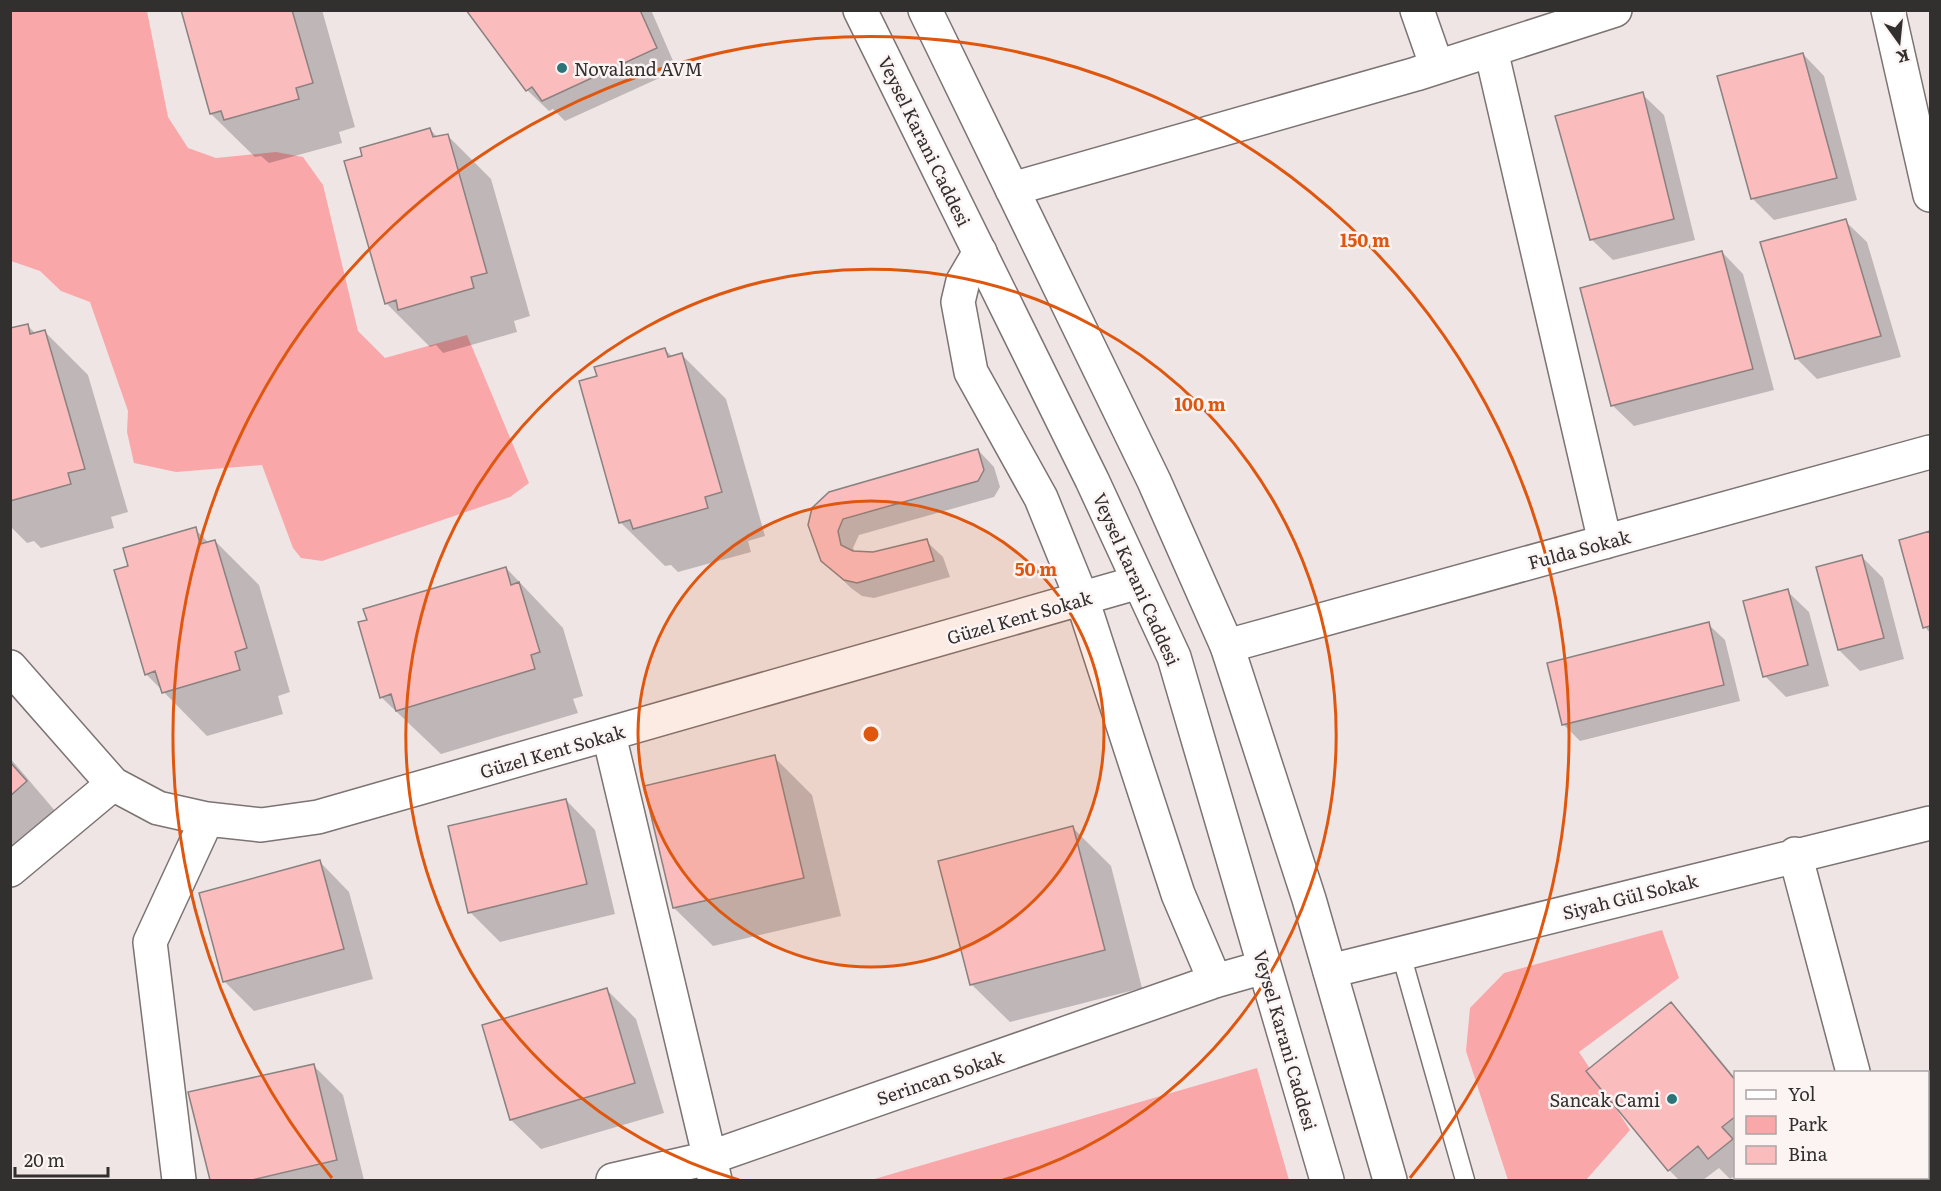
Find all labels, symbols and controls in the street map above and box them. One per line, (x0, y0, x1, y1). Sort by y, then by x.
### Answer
north arrow (1869, 12, 1929, 72)
text: K (1894, 44, 1912, 71)
street label: Veysel Karani Caddesi (872, 51, 978, 231)
place label: Novaland AVM (574, 55, 703, 82)
marker: Novaland AVM (555, 61, 569, 75)
text: 150 m (1340, 226, 1390, 253)
text: 100 m (1174, 390, 1226, 417)
street label: Veysel Karani Caddesi (1087, 488, 1187, 670)
street label: Fulda Sokak (1525, 522, 1634, 576)
text: 50 m (1015, 555, 1057, 582)
street label: Güzel Kent Sokak (943, 583, 1096, 651)
street label: Güzel Kent Sokak (476, 717, 629, 785)
centre of rings (861, 724, 881, 744)
street label: Siyah Gül Sokak (1559, 866, 1702, 926)
street label: Veysel Karani Caddesi (1247, 947, 1325, 1133)
street label: Serincan Sokak (873, 1042, 1008, 1111)
legend (1734, 1071, 1929, 1179)
text: Yol (1788, 1080, 1816, 1107)
place label: Sancak Cami (1549, 1086, 1660, 1113)
marker: Sancak Cami (1665, 1092, 1679, 1106)
text: Park (1788, 1110, 1829, 1137)
scale bar (15, 1140, 108, 1178)
text: Bina (1788, 1140, 1828, 1167)
text: 20 m (24, 1146, 65, 1173)

